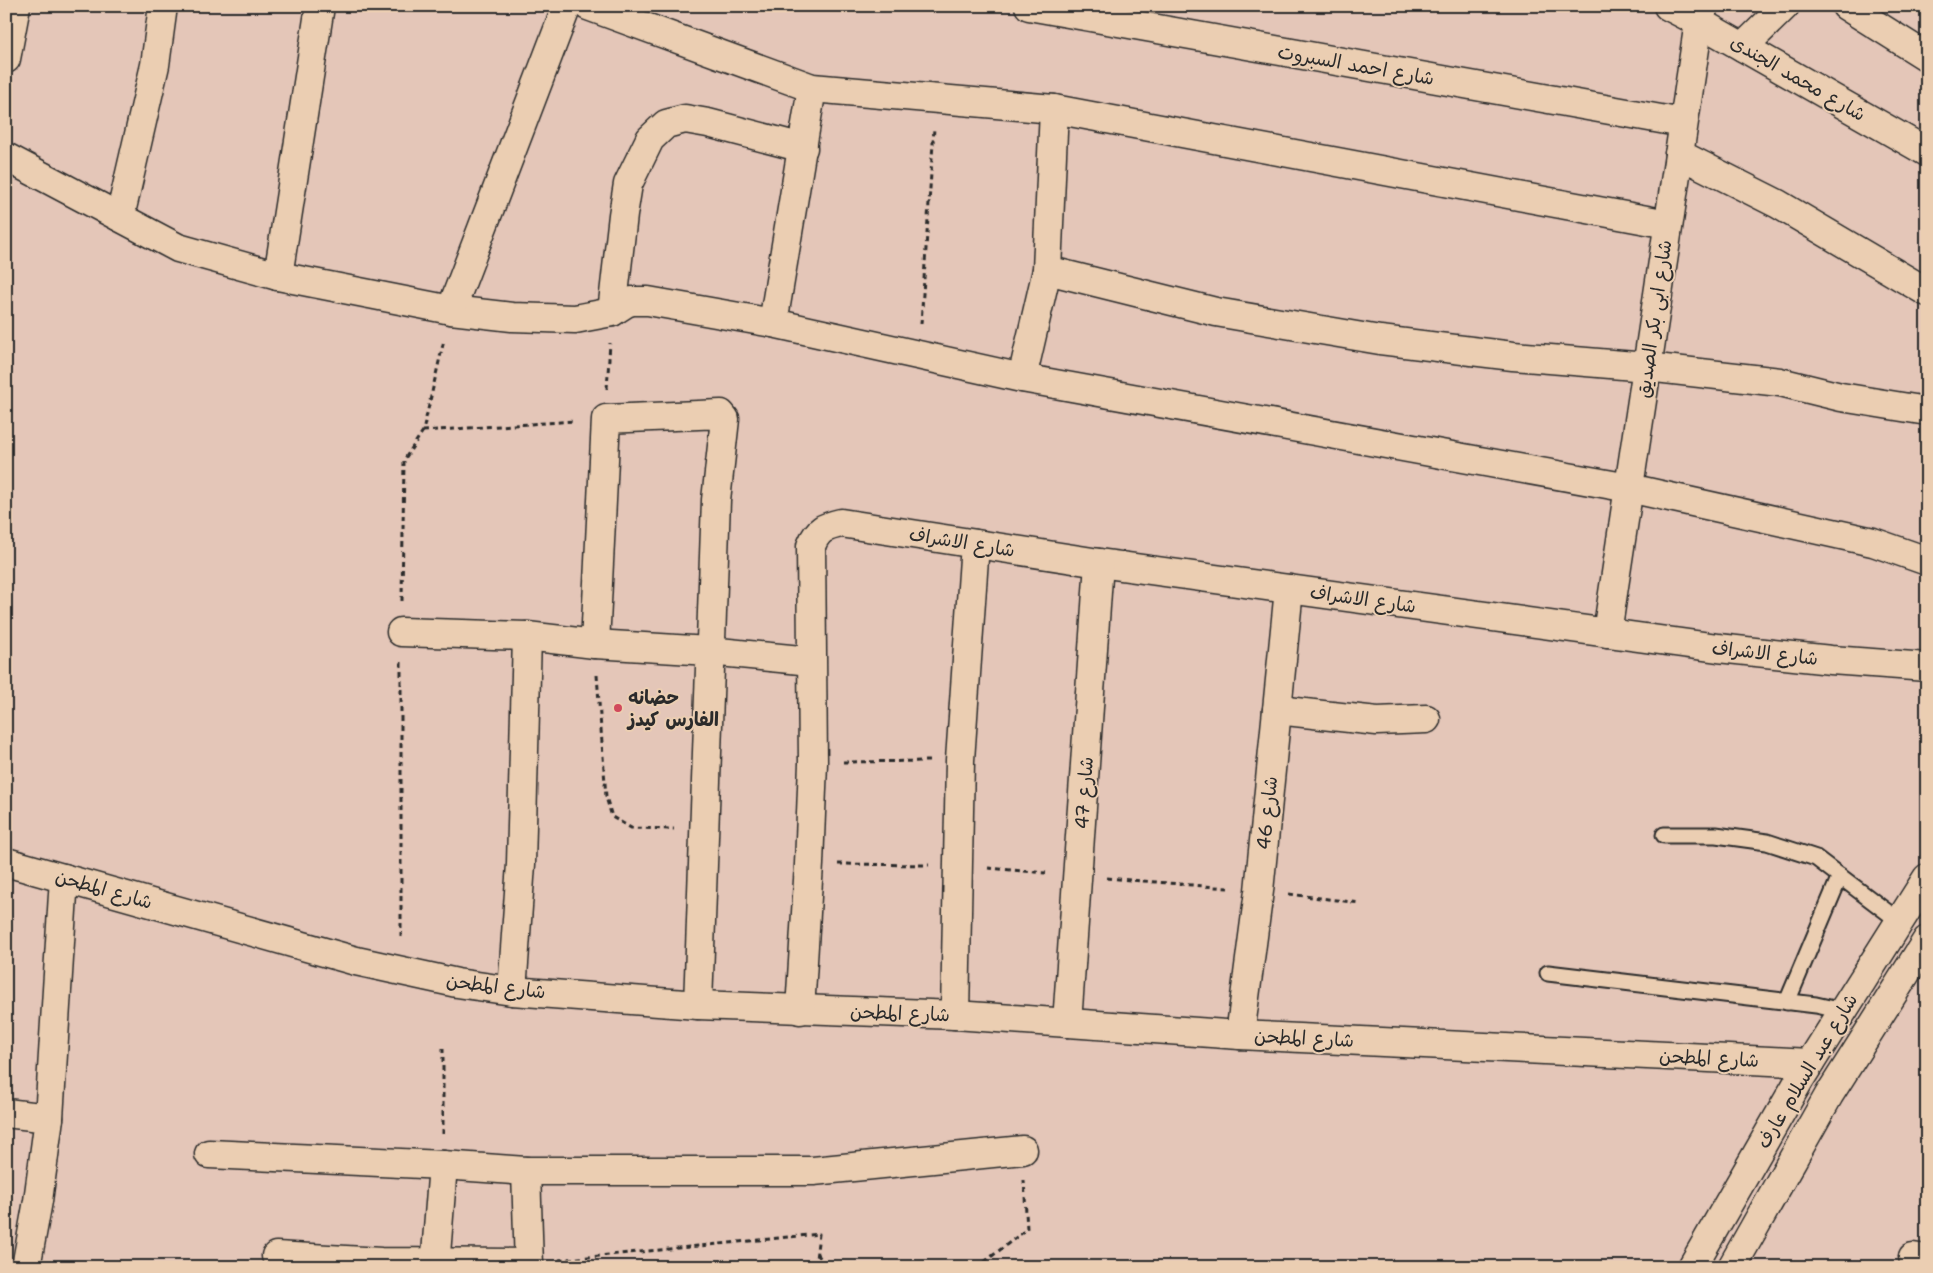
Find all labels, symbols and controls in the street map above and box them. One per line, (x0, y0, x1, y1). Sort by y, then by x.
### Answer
street label: شارع محمد الجندى (1725, 29, 1870, 128)
street label: شارع احمد السبروت (1276, 39, 1436, 92)
street label: شارع ابى بكر الصديق (1631, 238, 1678, 400)
street label: شارع الاشراف (907, 521, 1017, 564)
street label: شارع الاشراف (1308, 579, 1418, 620)
street label: شارع الاشراف (1710, 635, 1819, 672)
place label: حضانه الفارس كيدز (626, 685, 719, 732)
marker: حضانه الفارس كيدز (612, 702, 624, 714)
street label: شارع 47 (1069, 756, 1100, 830)
street label: شارع 46 (1251, 775, 1284, 851)
street label: شارع المطحن (52, 863, 155, 916)
street label: شارع المطحن (445, 968, 547, 1005)
street label: شارع عبد السلام عارف (1751, 989, 1865, 1154)
street label: شارع المطحن (850, 999, 950, 1028)
street label: شارع المطحن (1253, 1023, 1355, 1054)
street label: شارع المطحن (1658, 1043, 1760, 1074)

